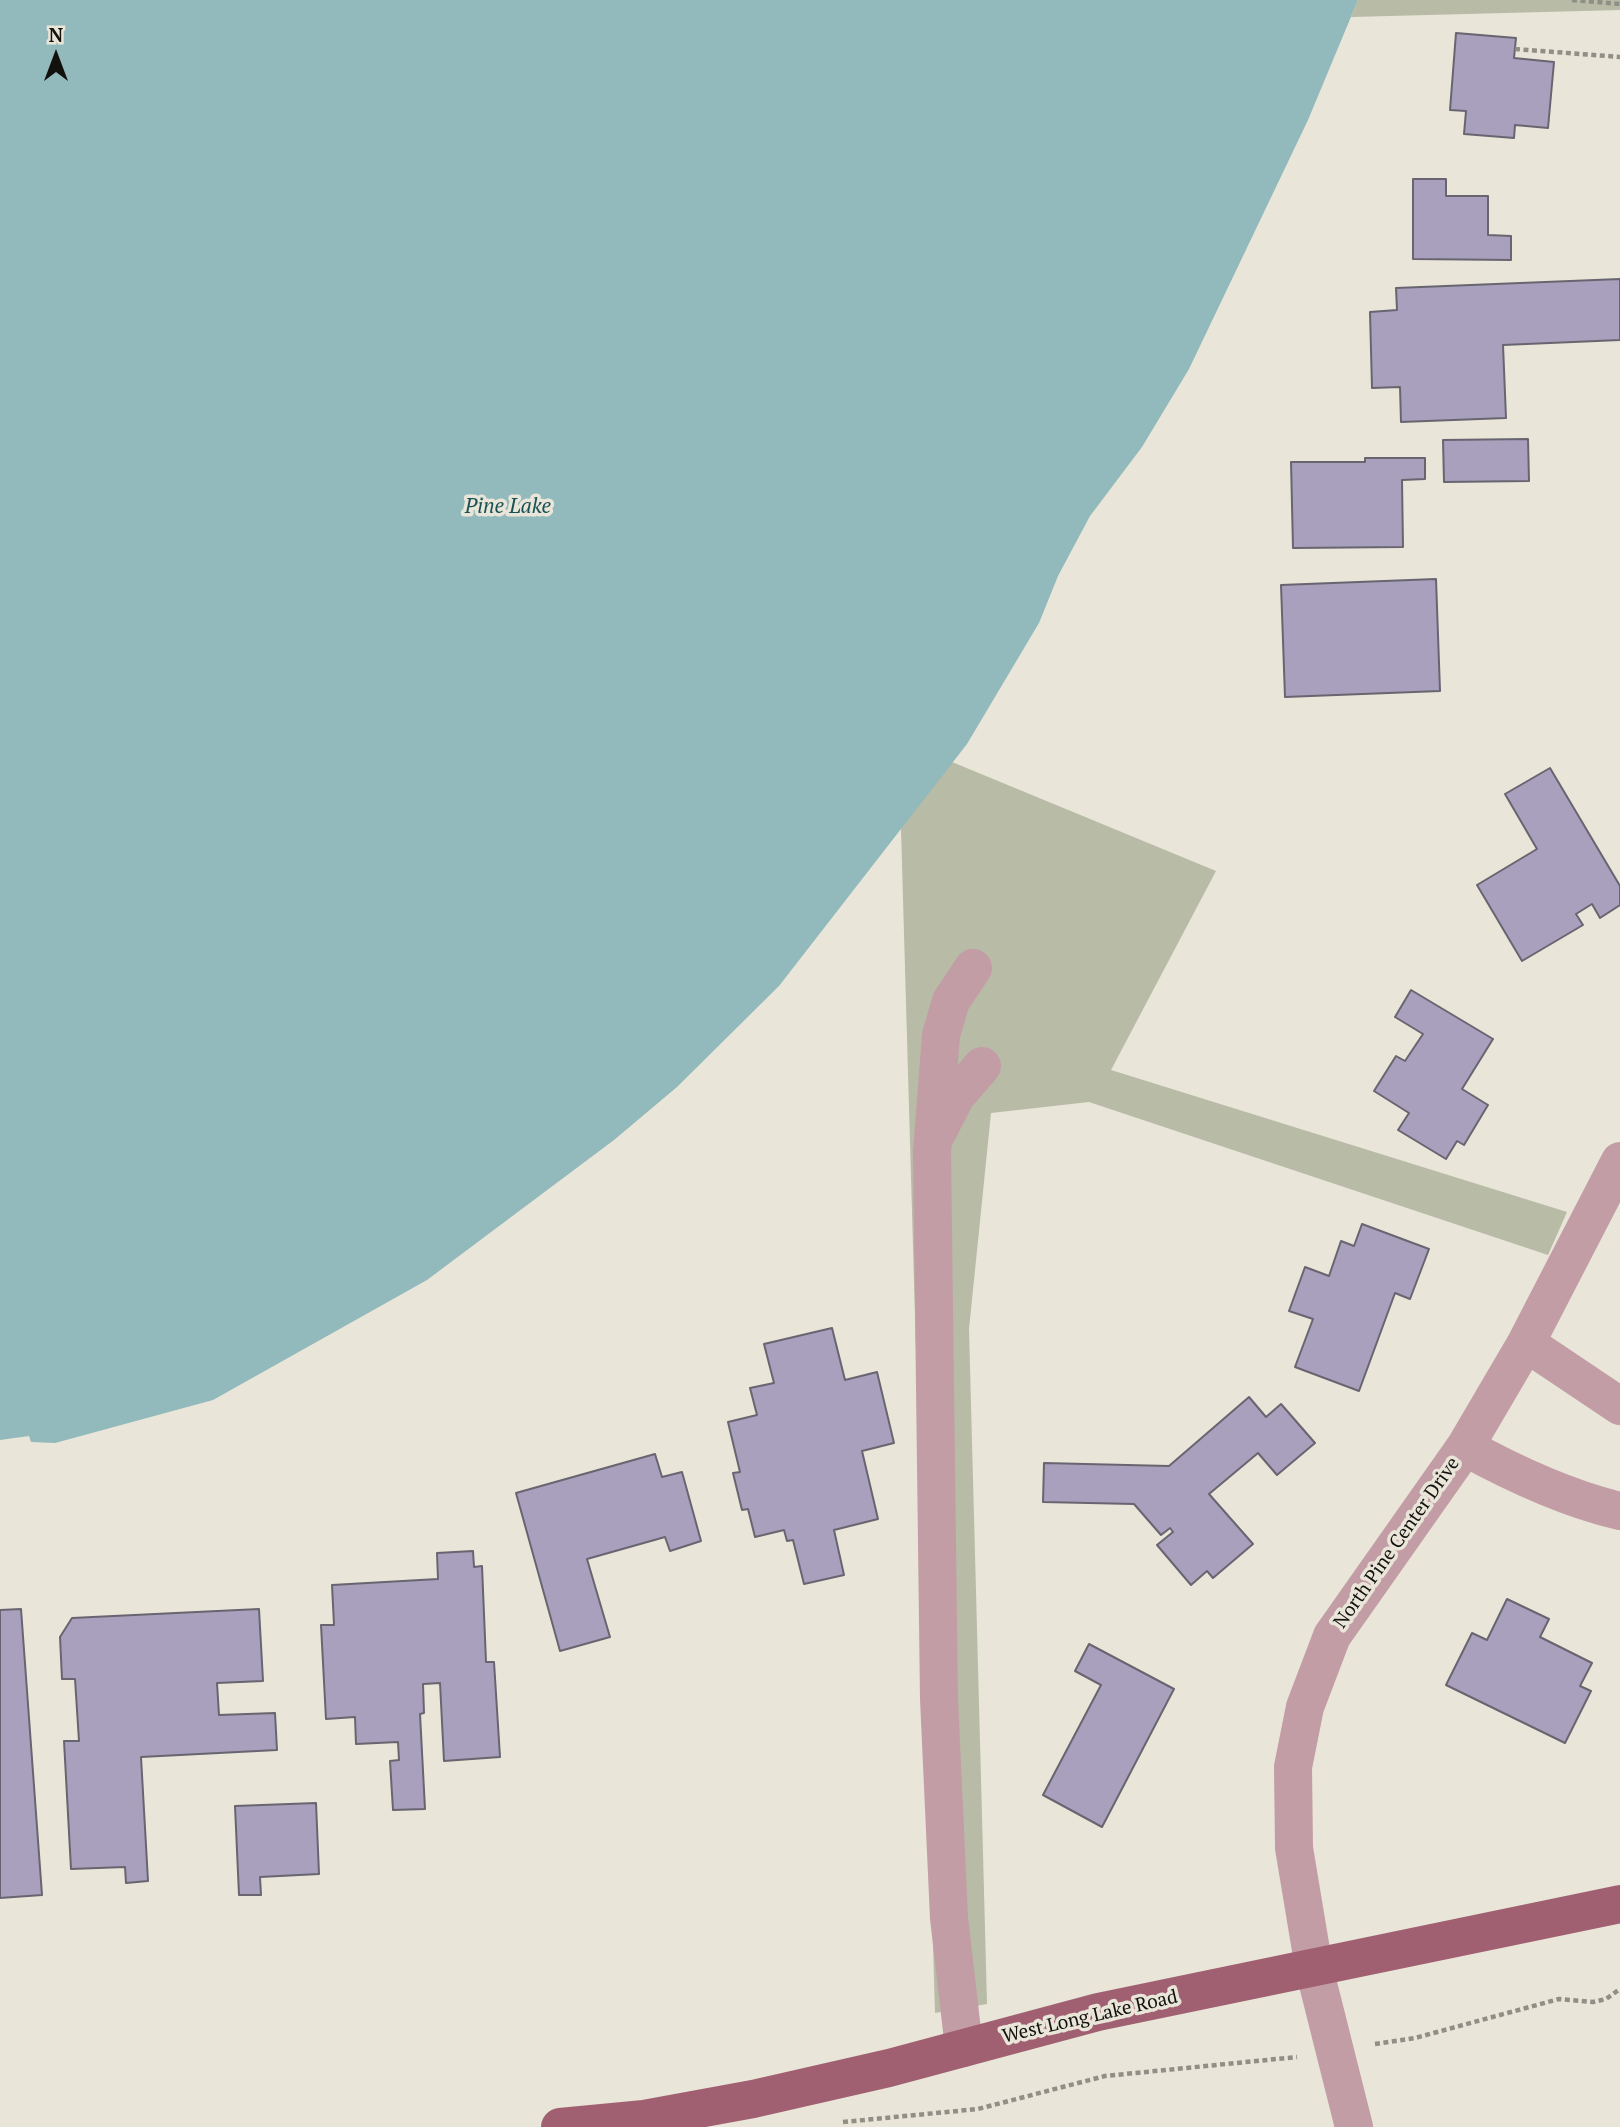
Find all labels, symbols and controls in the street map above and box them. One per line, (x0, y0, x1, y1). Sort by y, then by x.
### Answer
north arrow (21, 21, 91, 91)
text: N (49, 22, 63, 47)
water label: Pine Lake (465, 494, 551, 520)
street label: North Pine Center Drive (1329, 1453, 1465, 1633)
street label: West Long Lake Road (1000, 1986, 1180, 2048)

